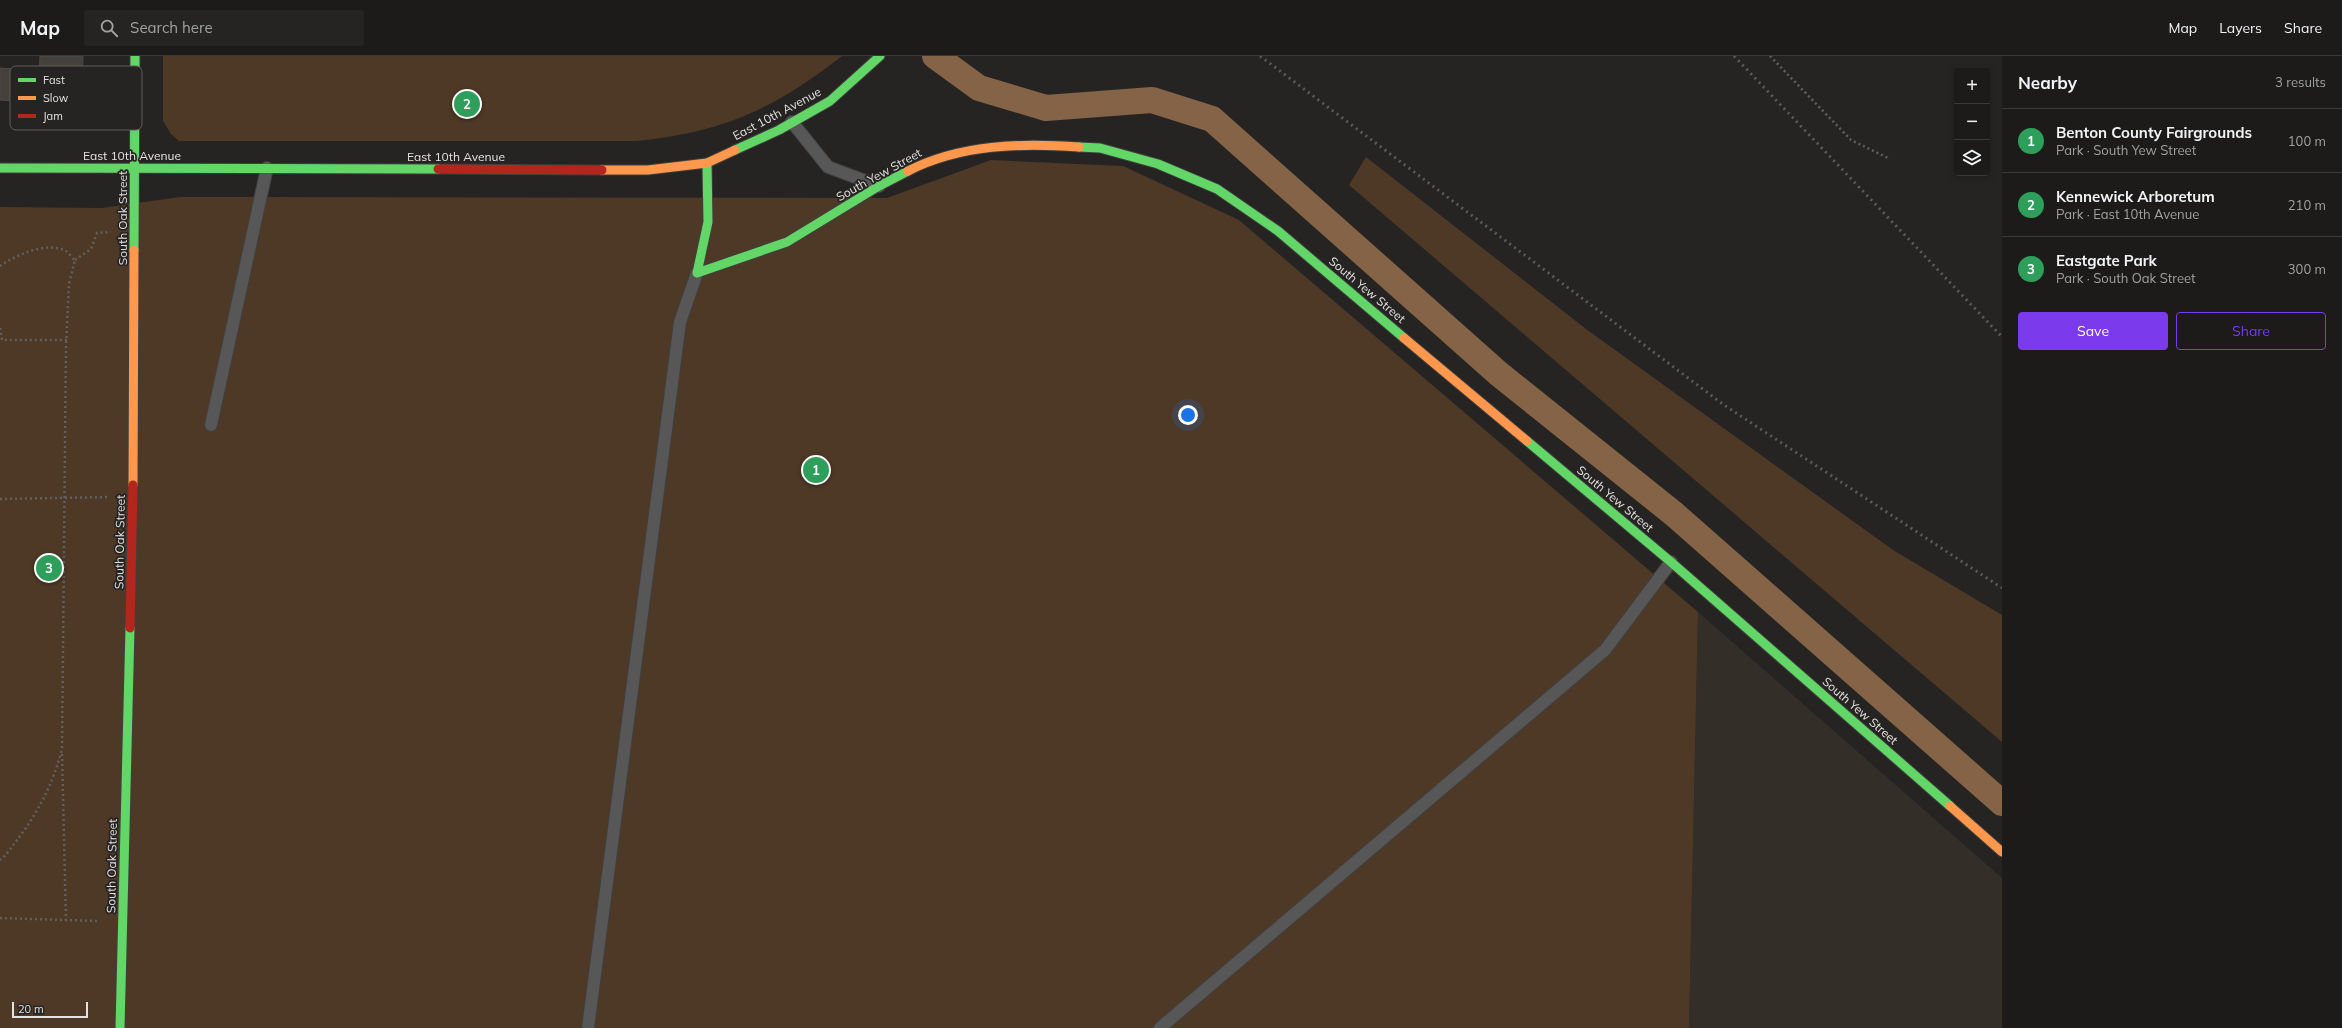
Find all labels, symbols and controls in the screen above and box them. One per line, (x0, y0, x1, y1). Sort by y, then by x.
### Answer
search box (84, 10, 364, 46)
text: Map (20, 16, 60, 40)
icon: search (98, 17, 120, 39)
text: Search here (130, 18, 213, 37)
text: Map (2168, 19, 2197, 37)
text: Layers (2219, 19, 2262, 37)
text: Share (2284, 19, 2322, 37)
legend (10, 66, 142, 130)
map controls (1954, 68, 1990, 176)
button: + (1954, 68, 1990, 104)
text: Nearby (2018, 72, 2077, 93)
text: Fast (43, 73, 65, 87)
text: 3 results (2275, 74, 2326, 90)
street label: East 10th Avenue (730, 84, 824, 143)
pin: 2 (454, 89, 480, 119)
text: Slow (43, 91, 69, 105)
button: − (1954, 104, 1990, 140)
text: Jam (43, 109, 63, 123)
text: Benton County Fairgrounds (2056, 123, 2252, 142)
text: 1 (2027, 133, 2035, 149)
text: 100 m (2288, 133, 2326, 149)
button: layers (1954, 140, 1990, 176)
text: Park · South Yew Street (2056, 142, 2196, 158)
street label: South Yew Street (834, 145, 924, 204)
street label: East 10th Avenue (83, 148, 181, 163)
street label: East 10th Avenue (407, 149, 505, 164)
street label: South Oak Street (115, 171, 130, 265)
text: Kennewick Arboretum (2056, 187, 2215, 206)
text: 2 (2027, 197, 2035, 213)
text: 210 m (2288, 197, 2326, 213)
text: Park · East 10th Avenue (2056, 206, 2199, 222)
text: Eastgate Park (2056, 251, 2157, 270)
street label: South Yew Street (1326, 253, 1409, 326)
text: 3 (2027, 261, 2035, 277)
text: 300 m (2288, 261, 2326, 277)
text: Park · South Oak Street (2056, 270, 2196, 286)
button: Save (2018, 312, 2168, 350)
button: Share (2176, 312, 2326, 350)
your location (1178, 405, 1198, 425)
pin: 1 (803, 455, 829, 485)
street label: South Yew Street (1574, 462, 1657, 535)
street label: South Oak Street (111, 495, 128, 589)
pin: 3 (36, 553, 62, 583)
street label: South Yew Street (1819, 674, 1901, 747)
street label: South Oak Street (103, 819, 120, 913)
scale bar (12, 1000, 88, 1019)
text: 20 m (18, 1002, 44, 1016)

